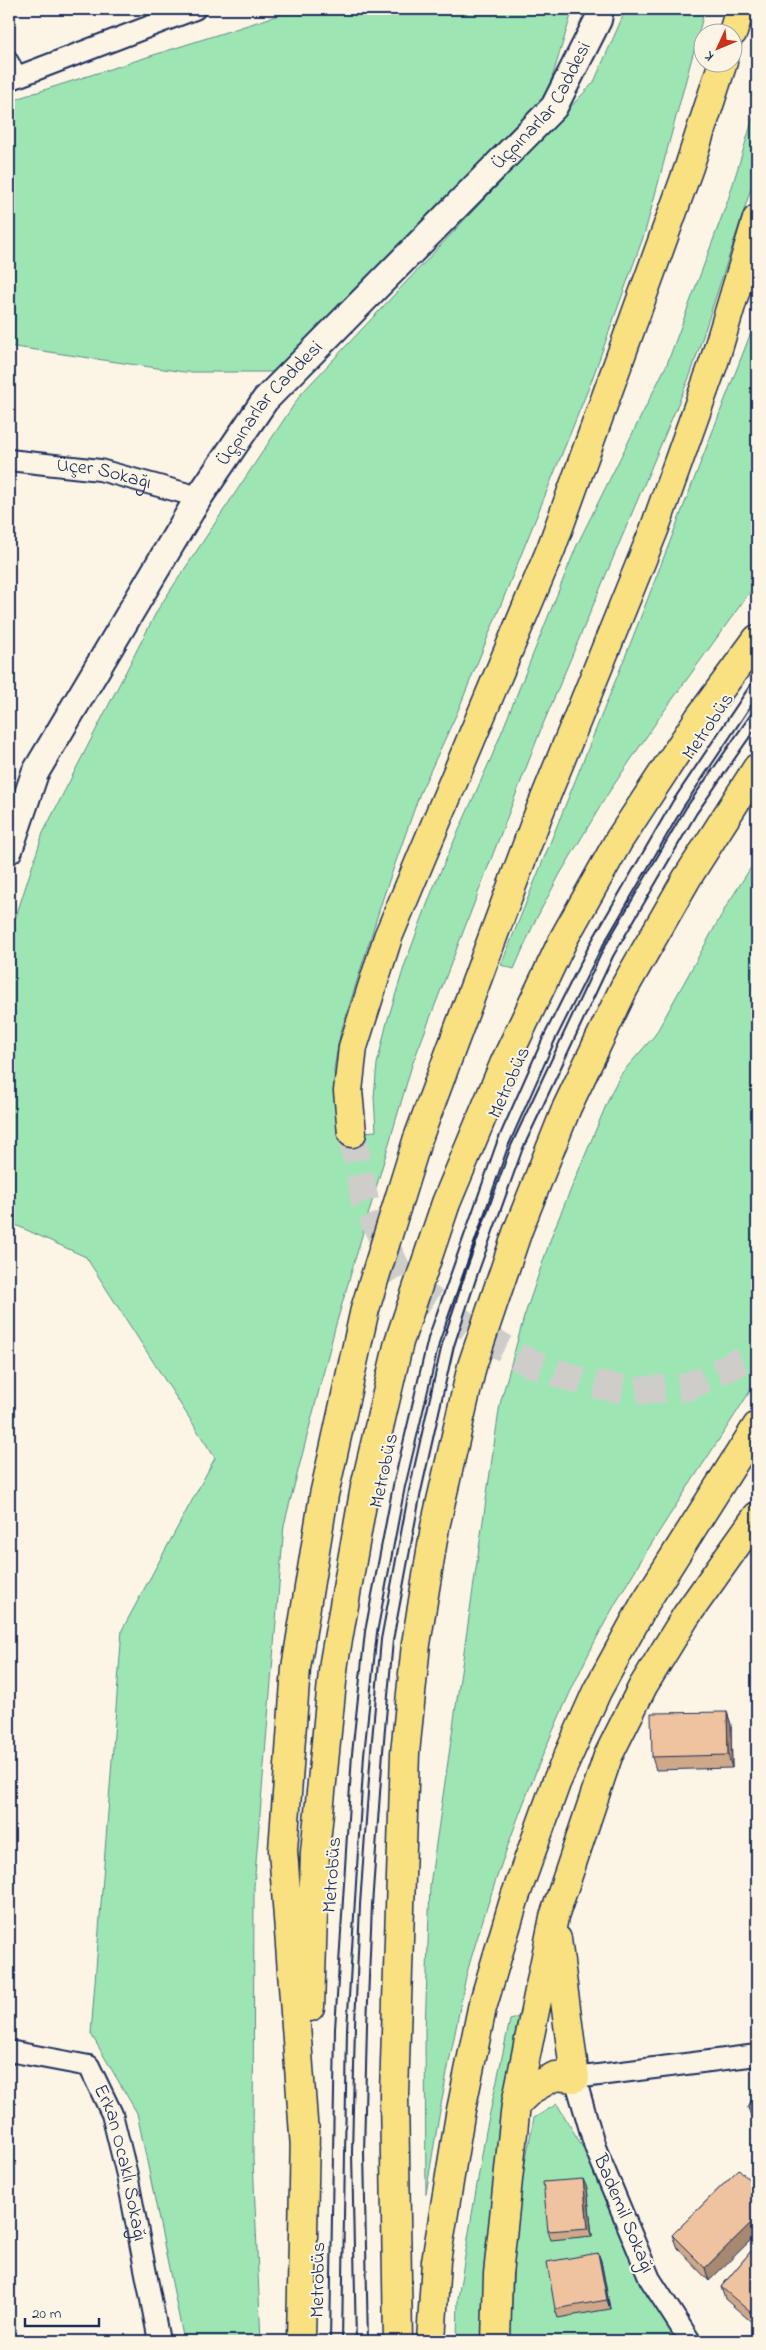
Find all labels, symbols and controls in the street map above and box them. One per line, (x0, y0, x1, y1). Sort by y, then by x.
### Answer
north arrow (694, 22, 744, 72)
street label: Üçpınarlar Caddesi (485, 37, 599, 177)
text: K (699, 45, 720, 66)
street label: Üçpınarlar Caddesi (210, 334, 330, 472)
street label: Üçer Sokağı (55, 451, 155, 498)
street label: Metrobüs (676, 687, 742, 767)
street label: Metrobüs (481, 1042, 539, 1124)
street label: Metrobüs (363, 1431, 407, 1511)
street label: Metrobüs (316, 1836, 350, 1914)
street label: Erkan Ocaklı Sokağı (85, 2080, 154, 2244)
street label: Bademil Sokağı (584, 2149, 661, 2278)
street label: Metrobüs (304, 2242, 334, 2318)
scale bar (25, 2295, 99, 2327)
text: 20 m (32, 2303, 62, 2325)

